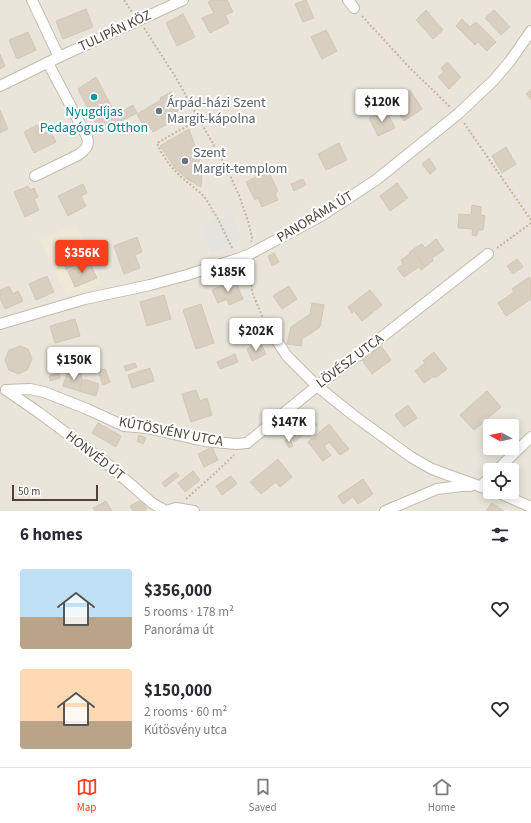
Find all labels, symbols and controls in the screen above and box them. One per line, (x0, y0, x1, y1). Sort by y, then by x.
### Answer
street label: TULIPÁN KÖZ (75, 5, 155, 57)
pin: $120K (354, 89, 410, 123)
marker: Nyugdíjas Pedagógus Otthon (89, 92, 99, 102)
place label: Árpád-házi Szent Margit-kápolna (167, 93, 266, 129)
text: $120K (364, 93, 400, 111)
place label: Nyugdíjas Pedagógus Otthon (40, 102, 148, 138)
marker: Árpád-házi Szent Margit-kápolna (154, 106, 164, 116)
place label: Szent Margit-templom (193, 143, 287, 179)
marker: Szent Margit-templom (180, 156, 190, 166)
street label: PANORÁMA ÚT (273, 186, 357, 248)
pin: $356K (54, 240, 110, 274)
text: $356K (64, 244, 100, 262)
pin: $185K (200, 259, 256, 293)
text: $185K (210, 263, 246, 281)
pin: $202K (228, 318, 284, 352)
text: $202K (238, 322, 274, 340)
street label: LÖVÉSZ UTCA (312, 329, 388, 393)
pin: $150K (46, 347, 102, 381)
text: $150K (56, 351, 92, 369)
pin: $147K (261, 409, 317, 443)
street label: KÚTÖSVÉNY UTCA (117, 412, 225, 452)
text: $147K (271, 413, 307, 431)
north arrow (483, 419, 519, 455)
map controls (483, 419, 519, 499)
street label: HONVÉD ÚT (61, 427, 129, 486)
button: locate (483, 463, 519, 499)
scale bar (12, 483, 98, 502)
text: 50 m (18, 484, 40, 499)
text: 6 homes (20, 523, 82, 547)
icon: filters (489, 524, 511, 546)
text: $356,000 (144, 579, 212, 603)
icon: home (52, 585, 100, 633)
icon: heart (489, 598, 511, 620)
text: 5 rooms · 178 m² (144, 603, 234, 621)
text: Panoráma út (144, 621, 214, 639)
text: $150,000 (144, 679, 212, 703)
icon: home (52, 685, 100, 733)
icon: heart (489, 698, 511, 720)
text: 2 rooms · 60 m² (144, 703, 227, 721)
text: Kútösvény utca (144, 721, 227, 739)
tab: Map (76, 776, 98, 815)
tab: Saved (249, 776, 277, 815)
tab: Home (428, 776, 455, 815)

